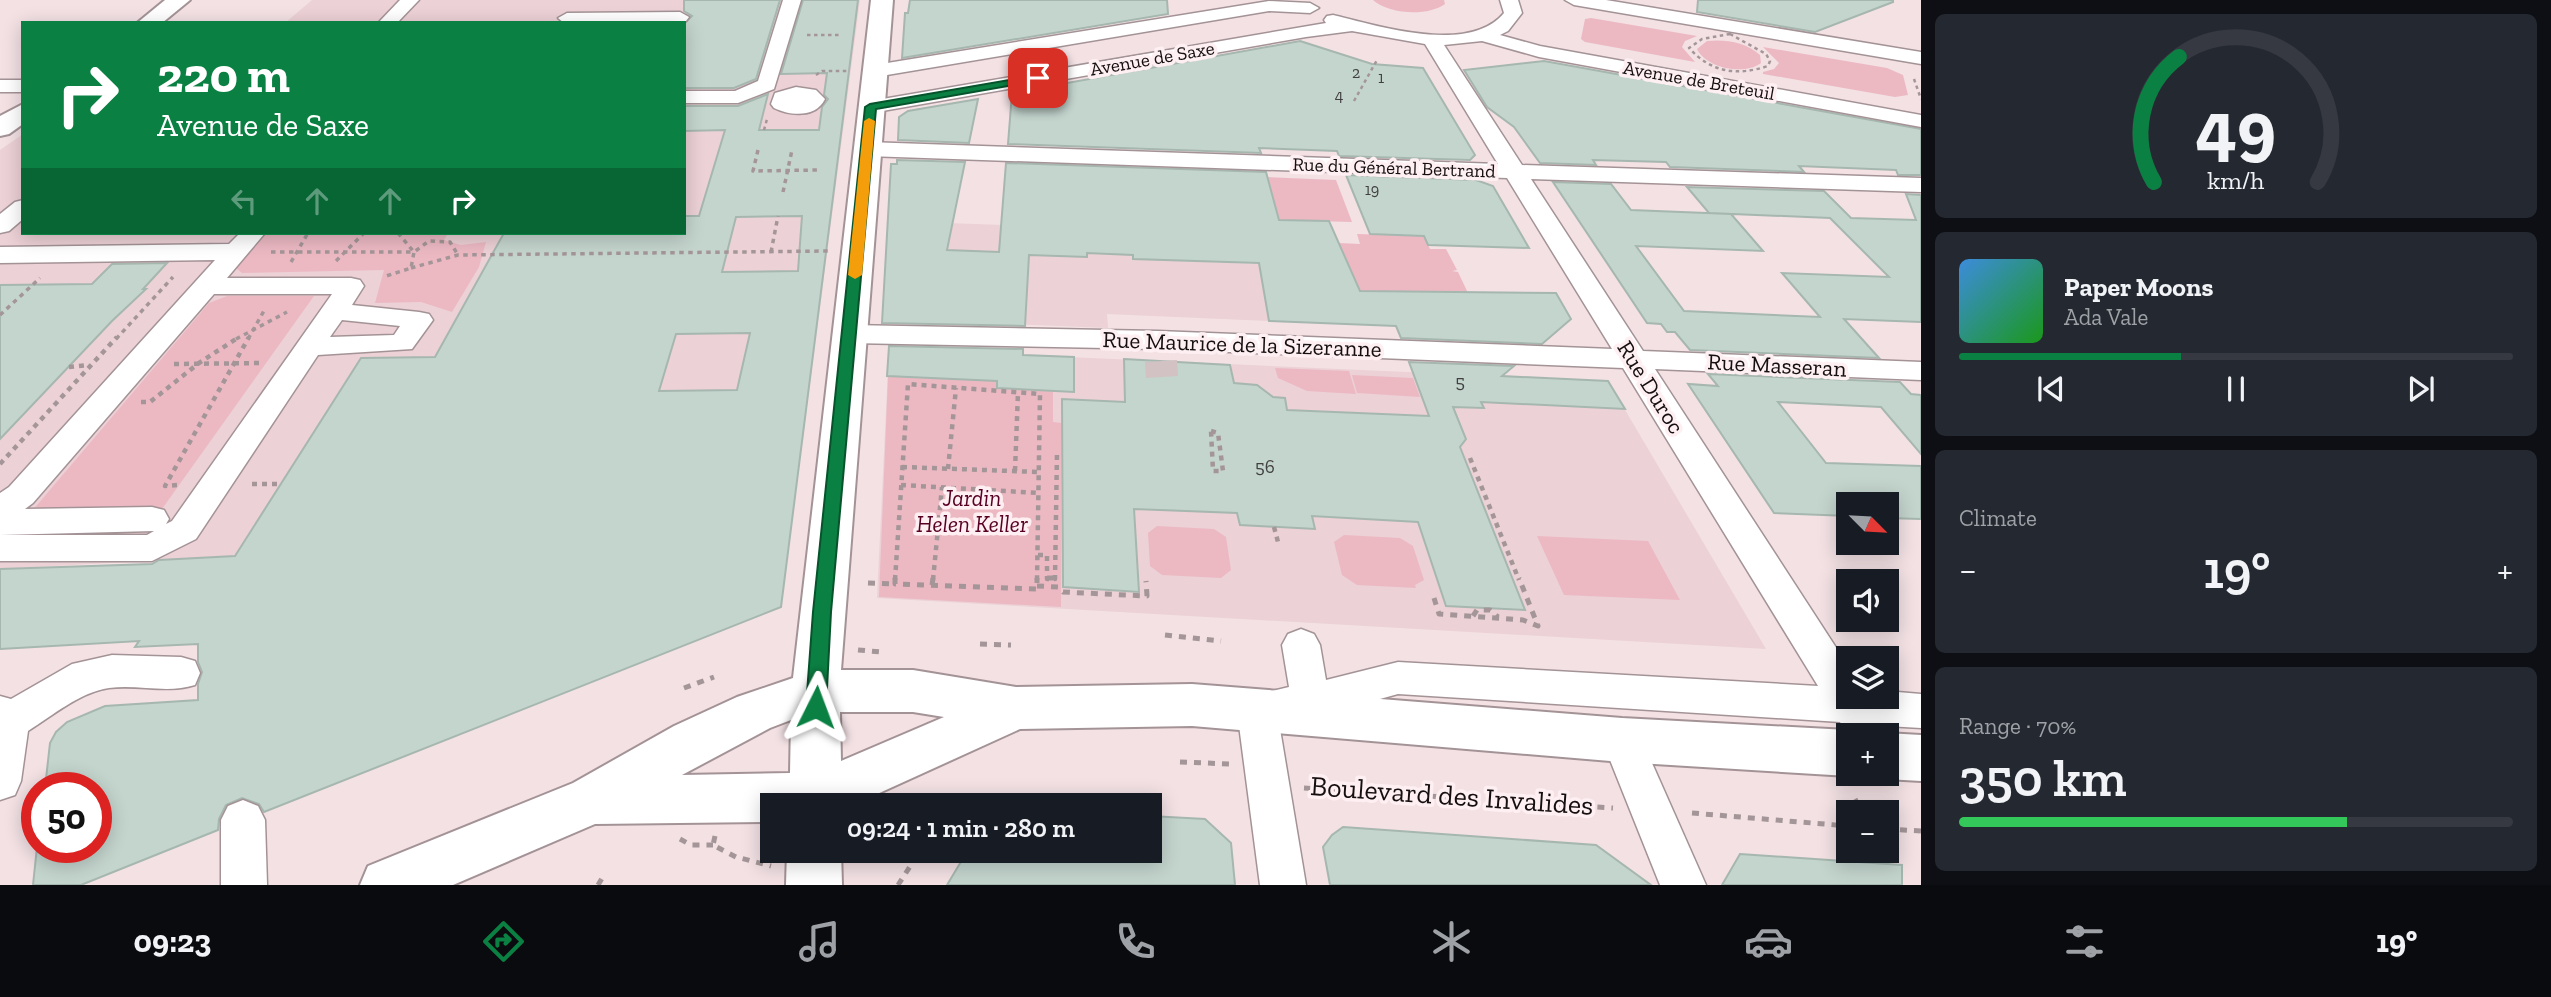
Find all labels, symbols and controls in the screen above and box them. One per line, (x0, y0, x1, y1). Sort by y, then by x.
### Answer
street label: Avenue de Saxe (1088, 36, 1216, 81)
text: 220 m (157, 46, 290, 105)
pin (1008, 48, 1068, 108)
icon: right (42, 49, 133, 140)
street label: Avenue de Breteuil (1621, 56, 1777, 105)
icon: arrive (1019, 59, 1057, 97)
house number: 2 (1352, 63, 1360, 82)
house number: 1 (1378, 68, 1384, 87)
text: 49 (2196, 83, 2276, 171)
house number: 4 (1335, 86, 1344, 105)
text: Avenue de Saxe (157, 106, 369, 144)
street label: Rue du Général Bertrand (1292, 152, 1497, 183)
text: km/h (2207, 165, 2265, 195)
house number: 19 (1365, 180, 1379, 199)
icon: left (225, 182, 263, 220)
icon: ahead (298, 182, 336, 220)
icon: ahead (371, 182, 409, 220)
icon: right (444, 182, 482, 220)
text: Paper Moons (2064, 271, 2213, 303)
text: Ada Vale (2064, 303, 2148, 331)
street label: Rue Maurice de la Sizeranne (1102, 325, 1382, 363)
street label: Rue Duroc (1611, 335, 1691, 439)
street label: Rue Masseran (1707, 347, 1847, 383)
house number: 5 (1455, 370, 1465, 393)
icon: previous (2032, 370, 2070, 408)
icon: pause (2217, 370, 2255, 408)
icon: next (2402, 370, 2440, 408)
house number: 56 (1255, 455, 1275, 478)
park label: Jardin Helen Keller (916, 484, 1028, 538)
north arrow (1836, 492, 1899, 555)
map controls (1836, 492, 1899, 863)
text: Climate (1959, 504, 2037, 532)
text: 19° (2203, 539, 2271, 601)
text: − (1959, 547, 1977, 593)
text: + (2497, 547, 2513, 593)
button: sound (1836, 569, 1899, 632)
button: layers (1836, 646, 1899, 709)
position arrow (779, 670, 853, 744)
text: Range · 70% (1959, 712, 2076, 740)
button: + (1836, 723, 1899, 786)
text: 350 km (1959, 747, 2127, 809)
street label: Boulevard des Invalides (1309, 769, 1595, 822)
speed limit sign: 50 (21, 772, 112, 863)
button: − (1836, 800, 1899, 863)
text: 09:24 · 1 min · 280 m (847, 812, 1075, 844)
icon: directions (479, 917, 528, 966)
icon: music (795, 917, 844, 966)
icon: phone (1111, 917, 1160, 966)
icon: climate (1427, 917, 1476, 966)
icon: car (1744, 917, 1793, 966)
icon: filters (2060, 917, 2109, 966)
text: 09:23 (134, 922, 211, 960)
text: 19° (2376, 922, 2417, 960)

